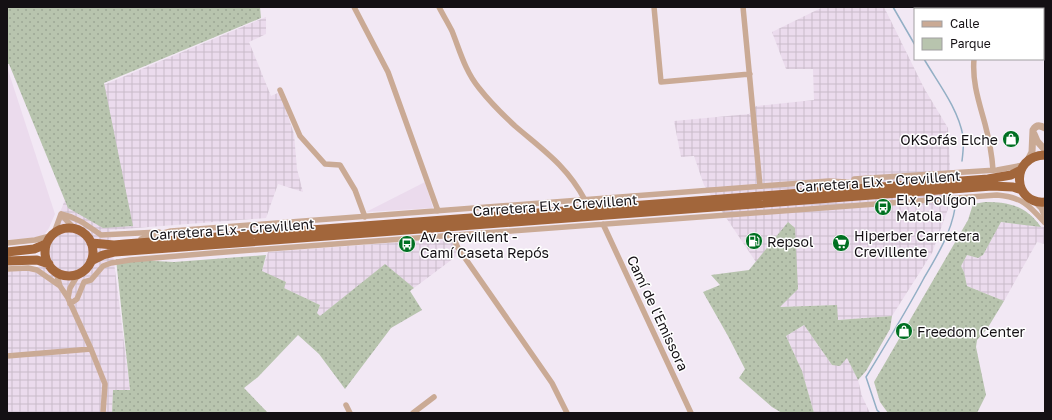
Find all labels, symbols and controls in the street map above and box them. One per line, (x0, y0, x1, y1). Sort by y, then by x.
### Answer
legend (914, 8, 1044, 60)
text: Calle (950, 16, 980, 31)
text: Parque (950, 36, 991, 51)
shop icon: OKSofás Elche (1001, 129, 1021, 149)
place label: OKSofás Elche (900, 131, 998, 148)
street label: Carretera Elx - Crevillent (795, 167, 961, 195)
street label: Carretera Elx - Crevillent (472, 191, 638, 219)
place label: Elx, Polígon Matola (896, 191, 976, 224)
bus stop icon: Elx, Polígon Matola (873, 197, 893, 217)
street label: Carretera Elx - Crevillent (149, 215, 315, 243)
place label: Hiperber Carretera Crevillente (854, 227, 980, 260)
place label: Av. Crevillent - Camí Caseta Repós (420, 228, 549, 261)
fuel station icon: Repsol (744, 231, 764, 251)
place label: Repsol (767, 233, 813, 250)
supermarket icon: Hiperber Carretera Crevillente (831, 233, 851, 253)
bus stop icon: Av. Crevillent - Camí Caseta Repós (397, 234, 417, 254)
street label: Camí de l'Emissora (624, 253, 692, 373)
shop icon: Freedom Center (894, 321, 914, 341)
place label: Freedom Center (917, 323, 1026, 340)

